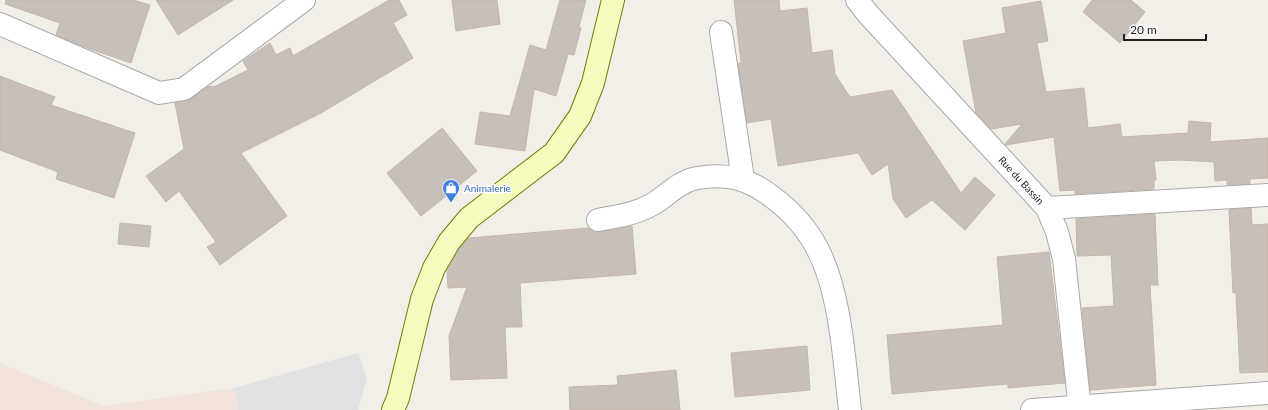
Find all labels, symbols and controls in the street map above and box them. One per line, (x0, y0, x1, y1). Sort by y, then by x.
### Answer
scale bar (1124, 16, 1206, 42)
text: 20 m (1130, 22, 1157, 37)
street label: Rue du Bassin (996, 154, 1047, 207)
shop icon: Animalerie (441, 178, 461, 203)
place label: Animalerie (464, 182, 511, 194)

